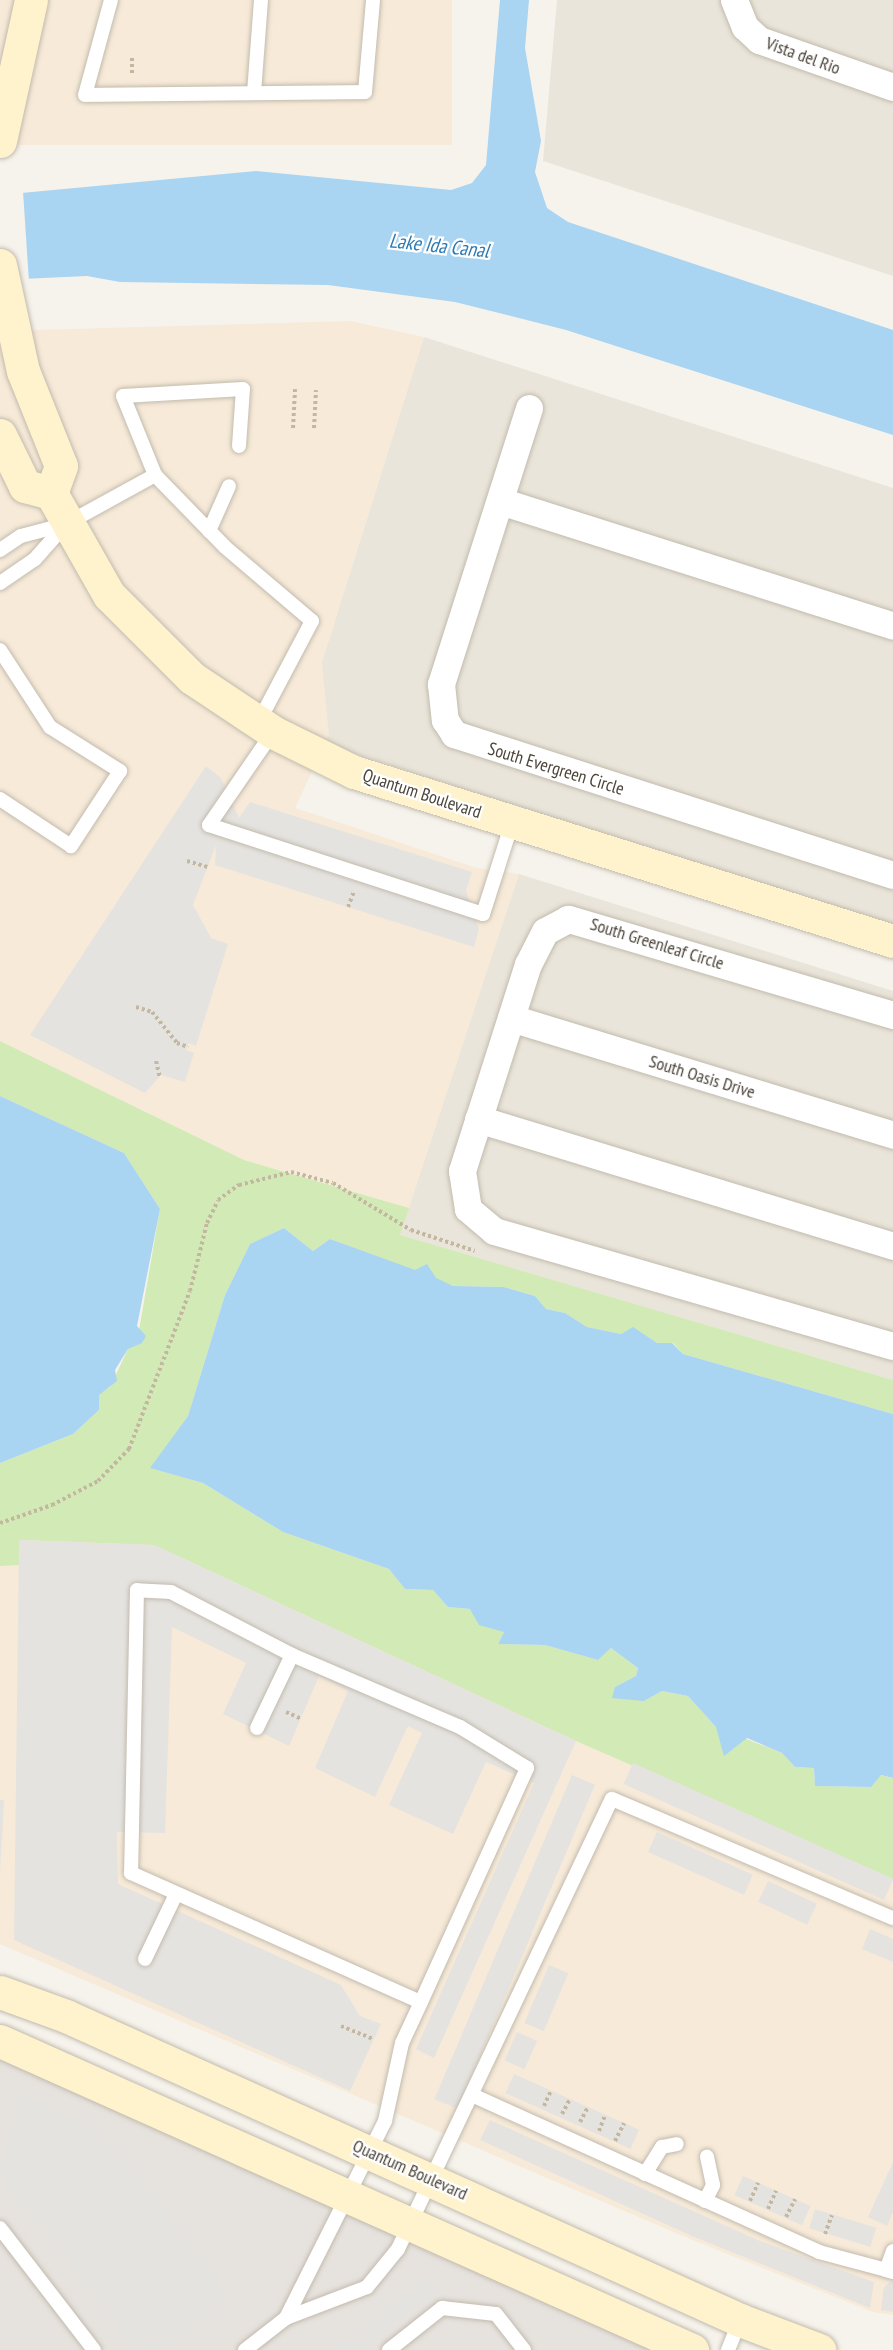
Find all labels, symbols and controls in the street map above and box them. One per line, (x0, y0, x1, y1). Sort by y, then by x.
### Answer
street label: Vista del Rio (763, 33, 843, 79)
water label: Lake Ida Canal (388, 229, 490, 263)
street label: South Evergreen Circle (485, 738, 627, 800)
street label: Quantum Boulevard (360, 765, 484, 823)
street label: South Greenleaf Circle (587, 913, 727, 975)
street label: South Oasis Drive (646, 1051, 758, 1103)
street label: Quantum Boulevard (349, 2135, 471, 2205)

